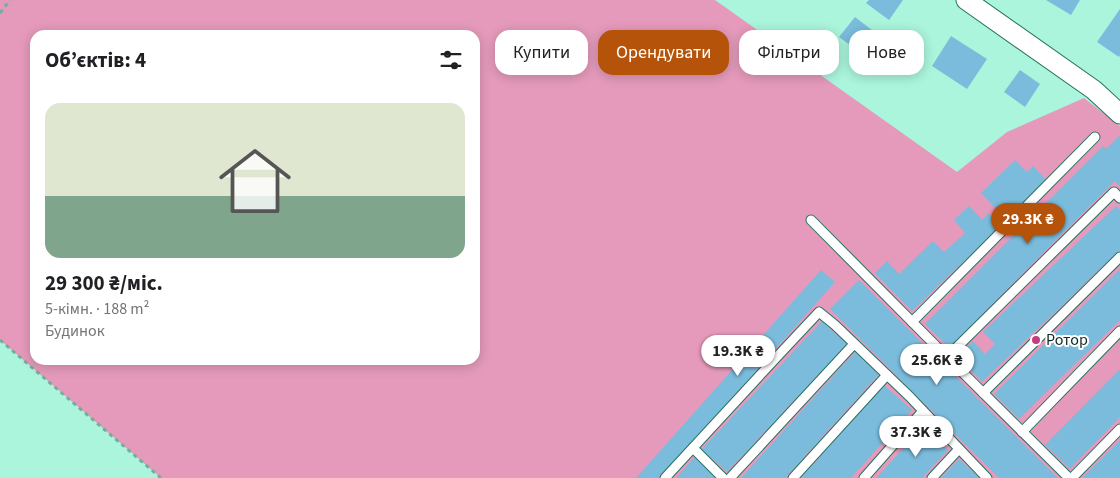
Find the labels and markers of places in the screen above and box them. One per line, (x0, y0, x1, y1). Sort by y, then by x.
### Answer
pin: 29.3K ₴ (982, 202, 1074, 245)
place label: Ротор (1046, 329, 1088, 351)
pin: 19.3K ₴ (692, 334, 784, 377)
marker: Ротор (1030, 334, 1042, 346)
pin: 25.6K ₴ (891, 344, 983, 386)
pin: 37.3K ₴ (870, 416, 962, 458)

